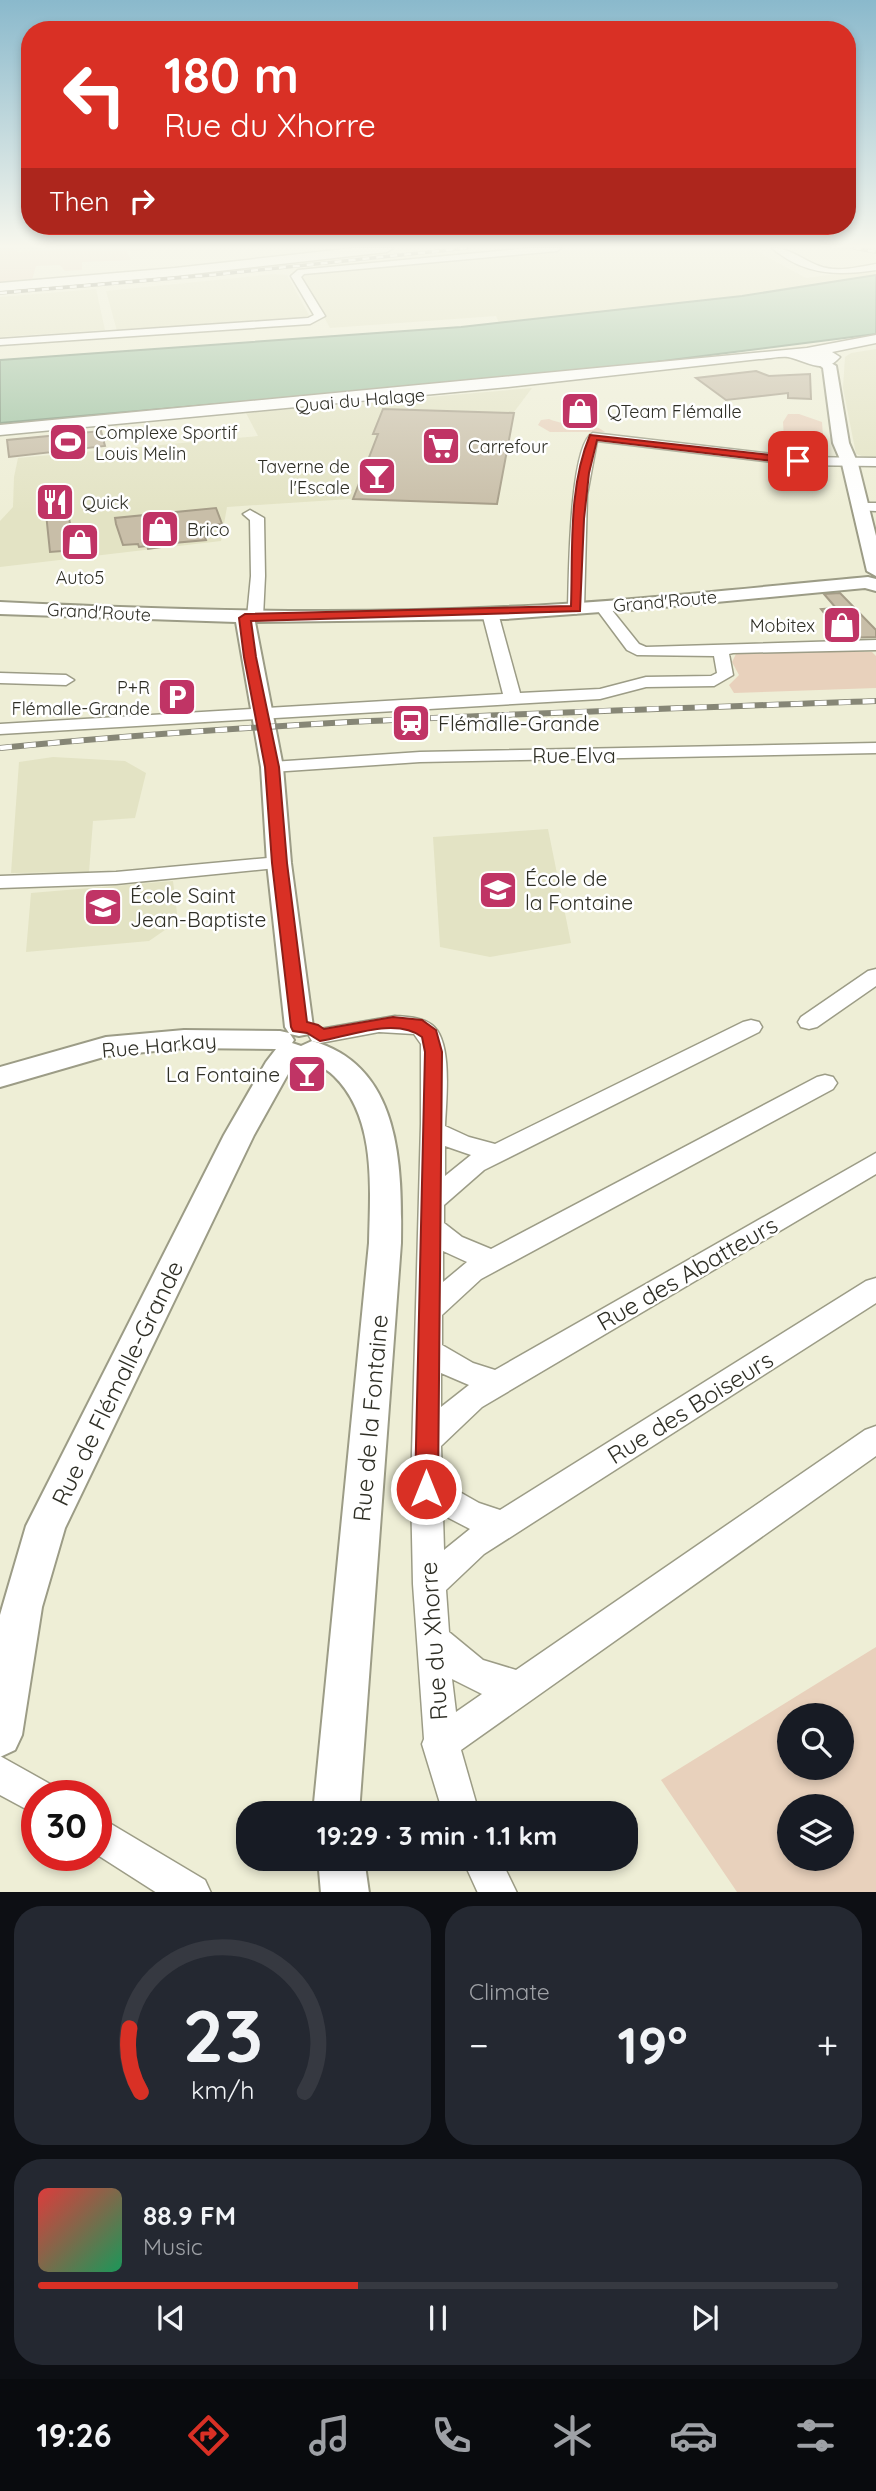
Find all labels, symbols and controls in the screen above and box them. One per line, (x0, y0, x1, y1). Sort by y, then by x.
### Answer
text: 180 m (164, 44, 299, 105)
icon: left (49, 49, 140, 140)
text: Rue du Xhorre (164, 105, 376, 145)
icon: right (123, 182, 161, 220)
text: Then (49, 185, 109, 218)
street label: Quai du Halage (294, 383, 426, 417)
shop icon: QTeam Flémalle (559, 390, 601, 432)
place label: QTeam Flémalle (607, 400, 742, 423)
sports icon: Complexe Sportif Louis Melin (47, 421, 89, 463)
place label: Complexe Sportif Louis Melin (95, 421, 238, 465)
supermarket icon: Carrefour (420, 425, 462, 467)
pin (768, 431, 828, 491)
place label: Carrefour (468, 435, 548, 458)
icon: arrive (779, 442, 817, 480)
place label: Taverne de l'Escale (257, 455, 350, 499)
bar icon: Taverne de l'Escale (356, 455, 398, 497)
restaurant icon: Quick (34, 481, 76, 523)
place label: Quick (82, 491, 129, 514)
shop icon: Brico (139, 508, 181, 550)
place label: Brico (187, 518, 230, 541)
shop icon: Auto5 (59, 521, 101, 563)
place label: Auto5 (56, 566, 104, 589)
street label: Grand'Route (612, 585, 718, 617)
street label: Grand'Route (46, 598, 152, 626)
shop icon: Mobitex (821, 604, 863, 646)
place label: Mobitex (750, 614, 815, 637)
place label: P+R Flémalle-Grande (11, 676, 150, 720)
parking icon: P+R Flémalle-Grande (156, 676, 198, 718)
station icon: Flémalle-Grande (390, 702, 432, 744)
place label: Flémalle-Grande (438, 710, 600, 736)
street label: Rue Elva (532, 742, 616, 768)
place label: École de la Fontaine (525, 865, 633, 915)
school or university icon: École de la Fontaine (477, 869, 519, 911)
place label: École Saint Jean-Baptiste (130, 882, 266, 932)
school or university icon: École Saint Jean-Baptiste (82, 886, 124, 928)
street label: Rue Harkay (101, 1027, 217, 1063)
bar icon: La Fontaine (286, 1053, 328, 1095)
place label: La Fontaine (166, 1061, 280, 1087)
street label: Rue des Abatteurs (591, 1209, 783, 1337)
street label: Rue de Flémalle-Grande (45, 1256, 189, 1510)
street label: Rue de la Fontaine (346, 1313, 394, 1523)
street label: Rue des Boiseurs (602, 1344, 778, 1470)
position arrow (389, 1452, 463, 1526)
street label: Rue du Xhorre (412, 1561, 454, 1721)
map controls (777, 1703, 854, 1871)
button: search (777, 1703, 854, 1780)
speed limit sign: 30 (21, 1780, 112, 1871)
button: layers (777, 1794, 854, 1871)
text: 19:29 · 3 min · 1.1 km (317, 1819, 557, 1852)
text: Climate (469, 1977, 550, 2006)
text: 23 (182, 1989, 263, 2080)
text: 19° (618, 2012, 688, 2077)
text: − (469, 2021, 489, 2069)
text: + (817, 2021, 838, 2069)
text: km/h (191, 2073, 254, 2104)
text: 88.9 FM (143, 2199, 236, 2232)
text: Music (143, 2232, 203, 2261)
icon: previous (152, 2299, 190, 2337)
icon: pause (419, 2299, 457, 2337)
icon: next (686, 2299, 724, 2337)
icon: directions (184, 2411, 233, 2460)
icon: music (305, 2411, 354, 2460)
icon: phone (427, 2411, 476, 2460)
icon: climate (548, 2411, 597, 2460)
icon: car (669, 2411, 718, 2460)
icon: filters (791, 2411, 840, 2460)
text: 19:26 (36, 2415, 111, 2455)

